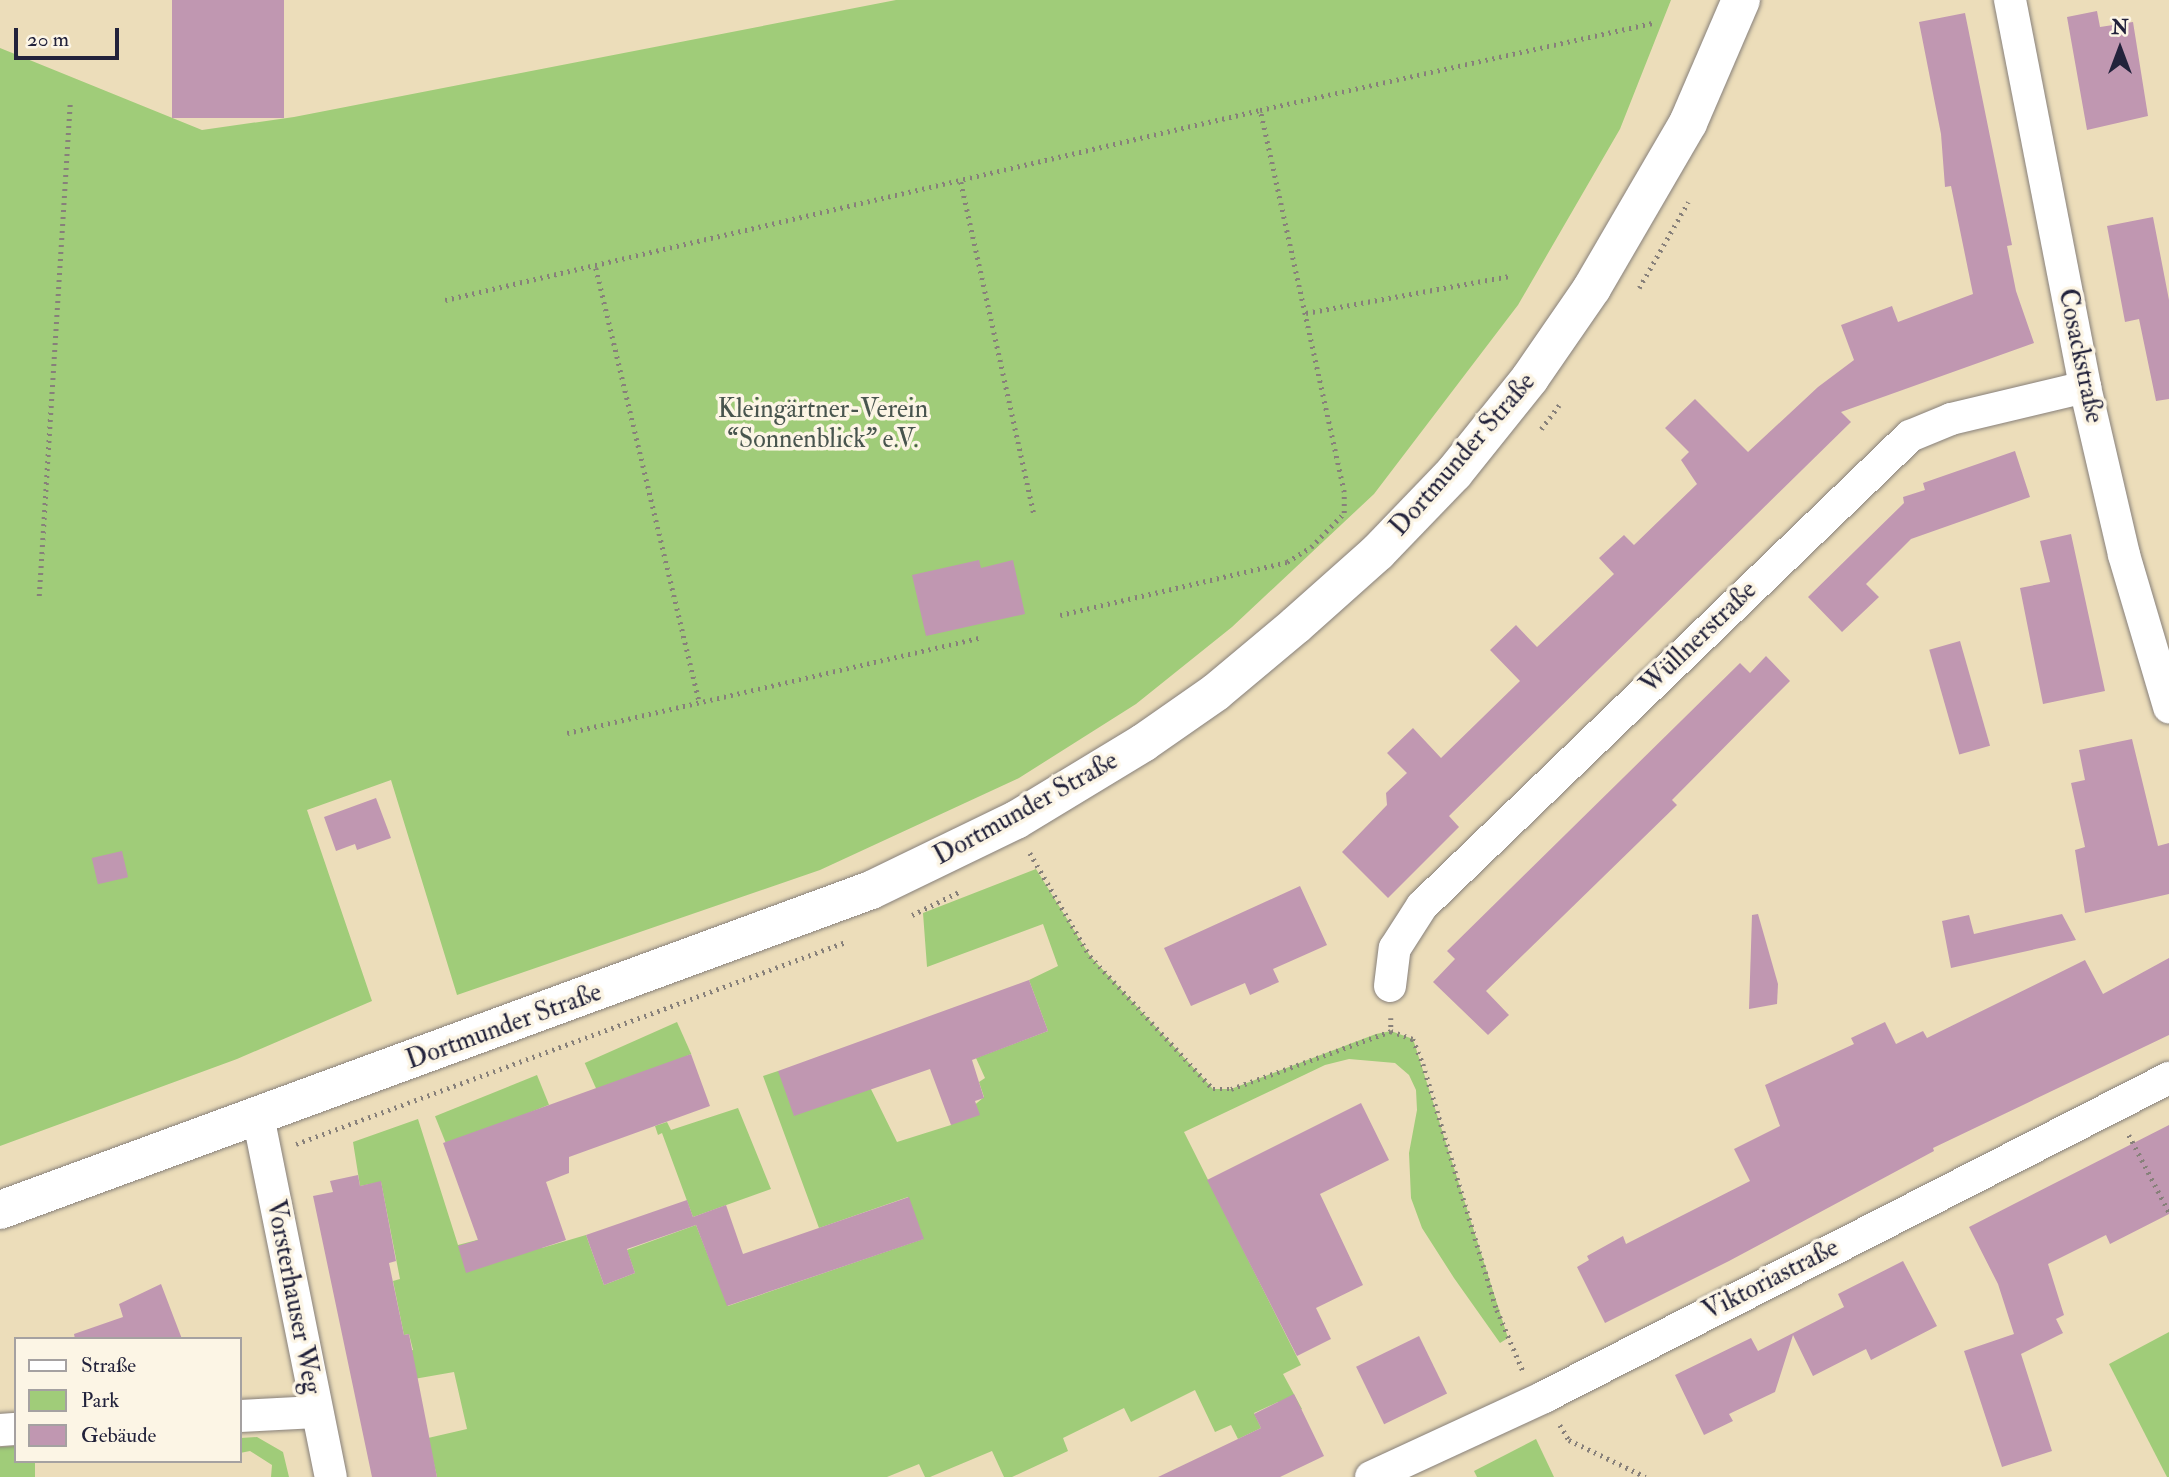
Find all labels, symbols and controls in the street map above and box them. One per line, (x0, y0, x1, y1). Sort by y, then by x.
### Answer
scale bar (18, 14, 122, 58)
north arrow (2085, 14, 2155, 84)
text: N (2111, 16, 2129, 40)
text: 20 m (27, 26, 69, 53)
street label: Cosackstraße (2051, 286, 2109, 426)
street label: Dortmunder Straße (1384, 367, 1542, 543)
park label: Kleingärtner-Verein “Sonnenblick” e.V. (718, 394, 928, 456)
street label: Wüllnerstraße (1635, 575, 1763, 701)
street label: Dortmunder Straße (929, 746, 1123, 872)
street label: Dortmunder Straße (402, 977, 606, 1077)
street label: Vorsterhauser Weg (259, 1197, 327, 1397)
street label: Viktoriastraße (1698, 1232, 1844, 1328)
legend (14, 1337, 242, 1463)
text: Straße (81, 1352, 136, 1379)
text: Park (81, 1387, 119, 1414)
text: Gebäude (81, 1422, 156, 1449)

